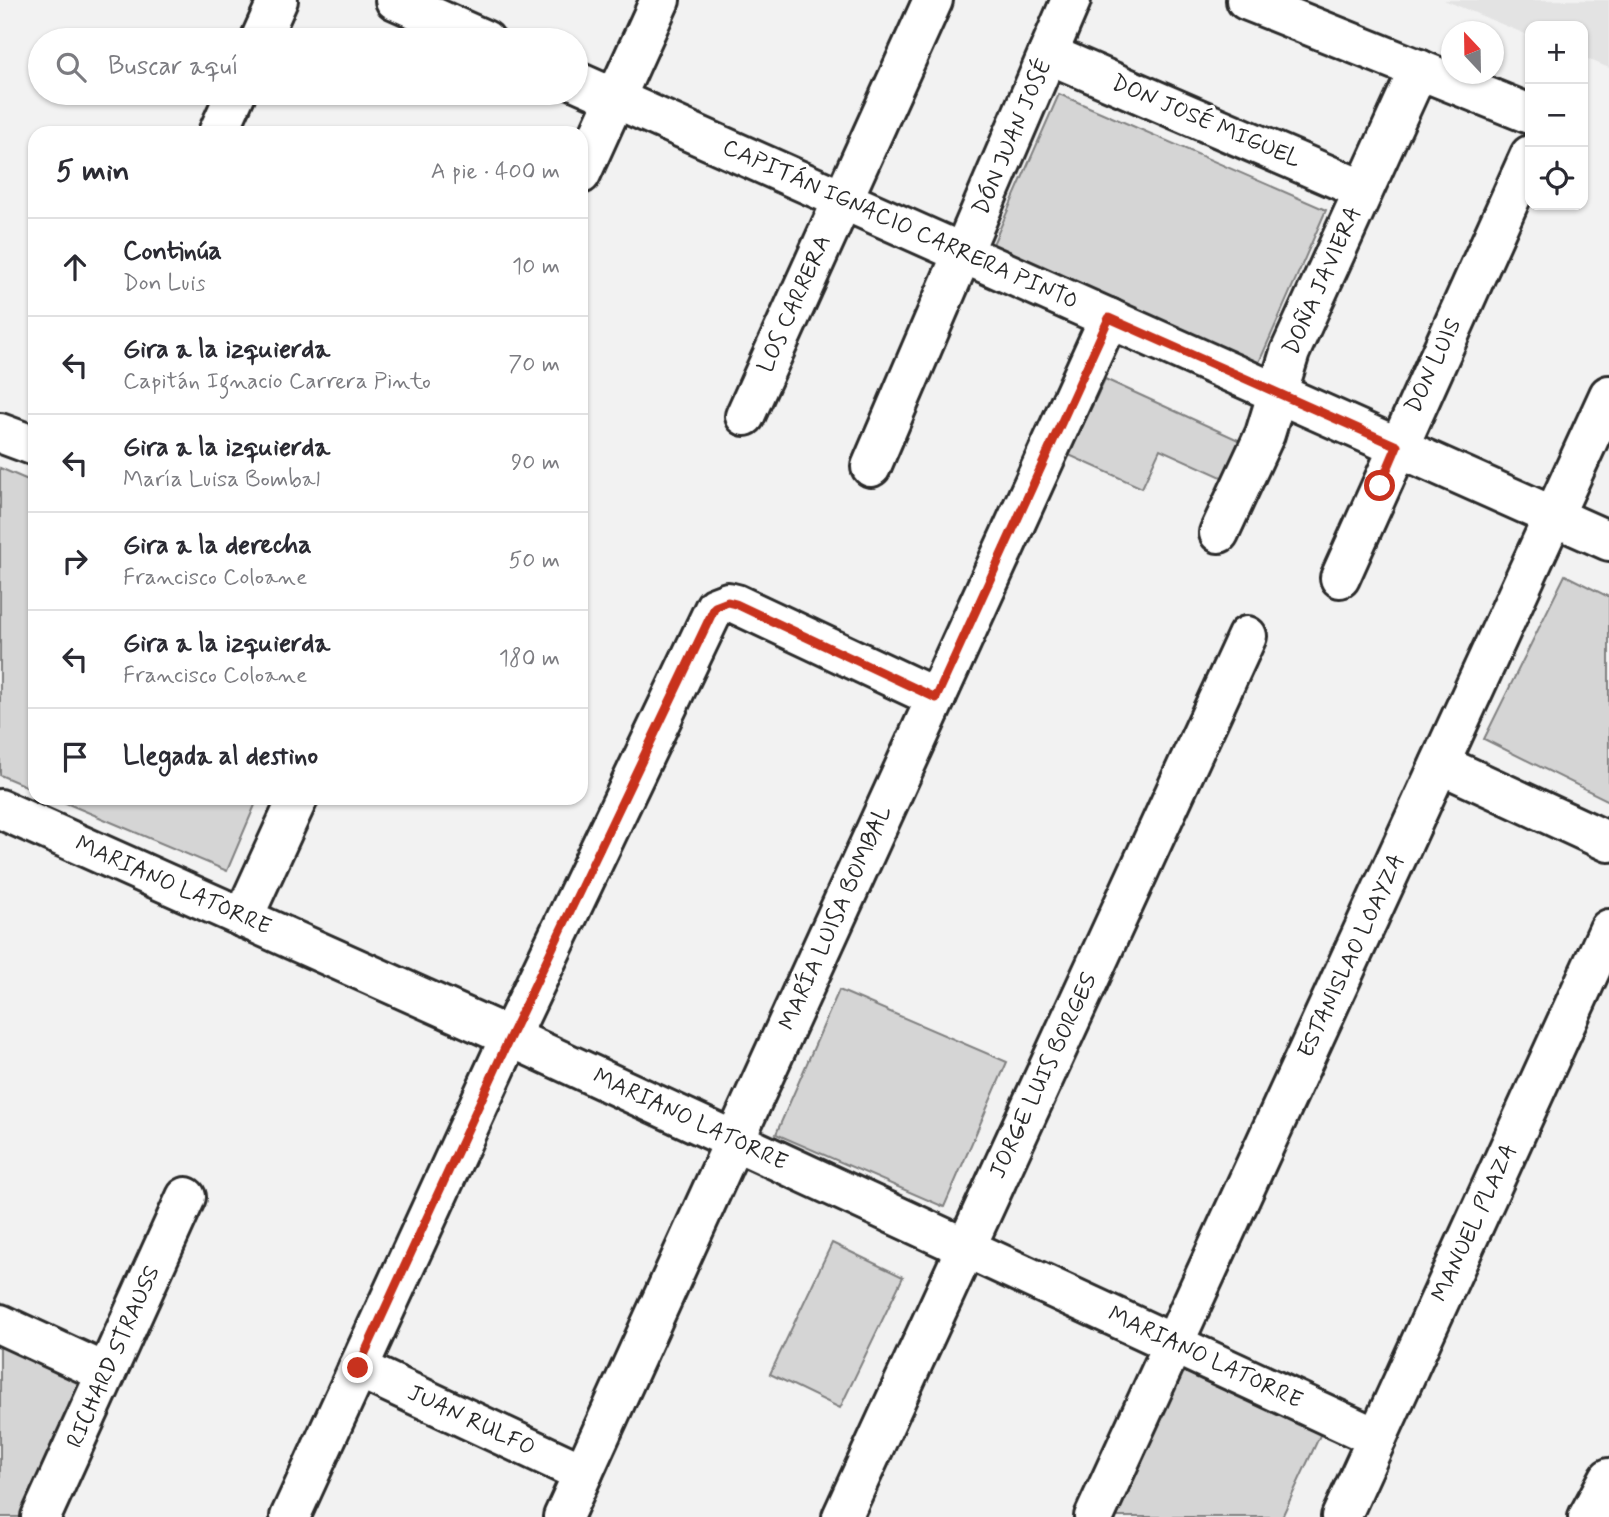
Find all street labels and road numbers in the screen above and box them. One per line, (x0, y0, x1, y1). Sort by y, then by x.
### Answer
street label: DÓN JUAN JOSÉ (966, 54, 1059, 220)
street label: DON JOSÉ MIGUEL (1107, 68, 1306, 175)
street label: CAPITÁN IGNACIO CARRERA PINTO (718, 133, 1082, 317)
street label: DOÑA JAVIERA (1277, 202, 1369, 360)
street label: LOS CARRERA (751, 231, 839, 377)
street label: DON LUIS (1399, 314, 1469, 418)
street label: MARÍA LUISA BOMBAL (773, 801, 899, 1035)
street label: MARIANO LATORRE (70, 829, 276, 943)
street label: ESTANISLAO LOAYZA (1292, 849, 1412, 1063)
street label: JORGE LUIS BORGES (983, 968, 1105, 1184)
street label: MARIANO LATORRE (588, 1062, 792, 1178)
street label: MANUEL PLAZA (1425, 1139, 1525, 1307)
street label: RICHARD STRAUSS (60, 1261, 168, 1453)
street label: MARIANO LATORRE (1103, 1300, 1307, 1416)
street label: JUAN RULFO (402, 1378, 540, 1464)

